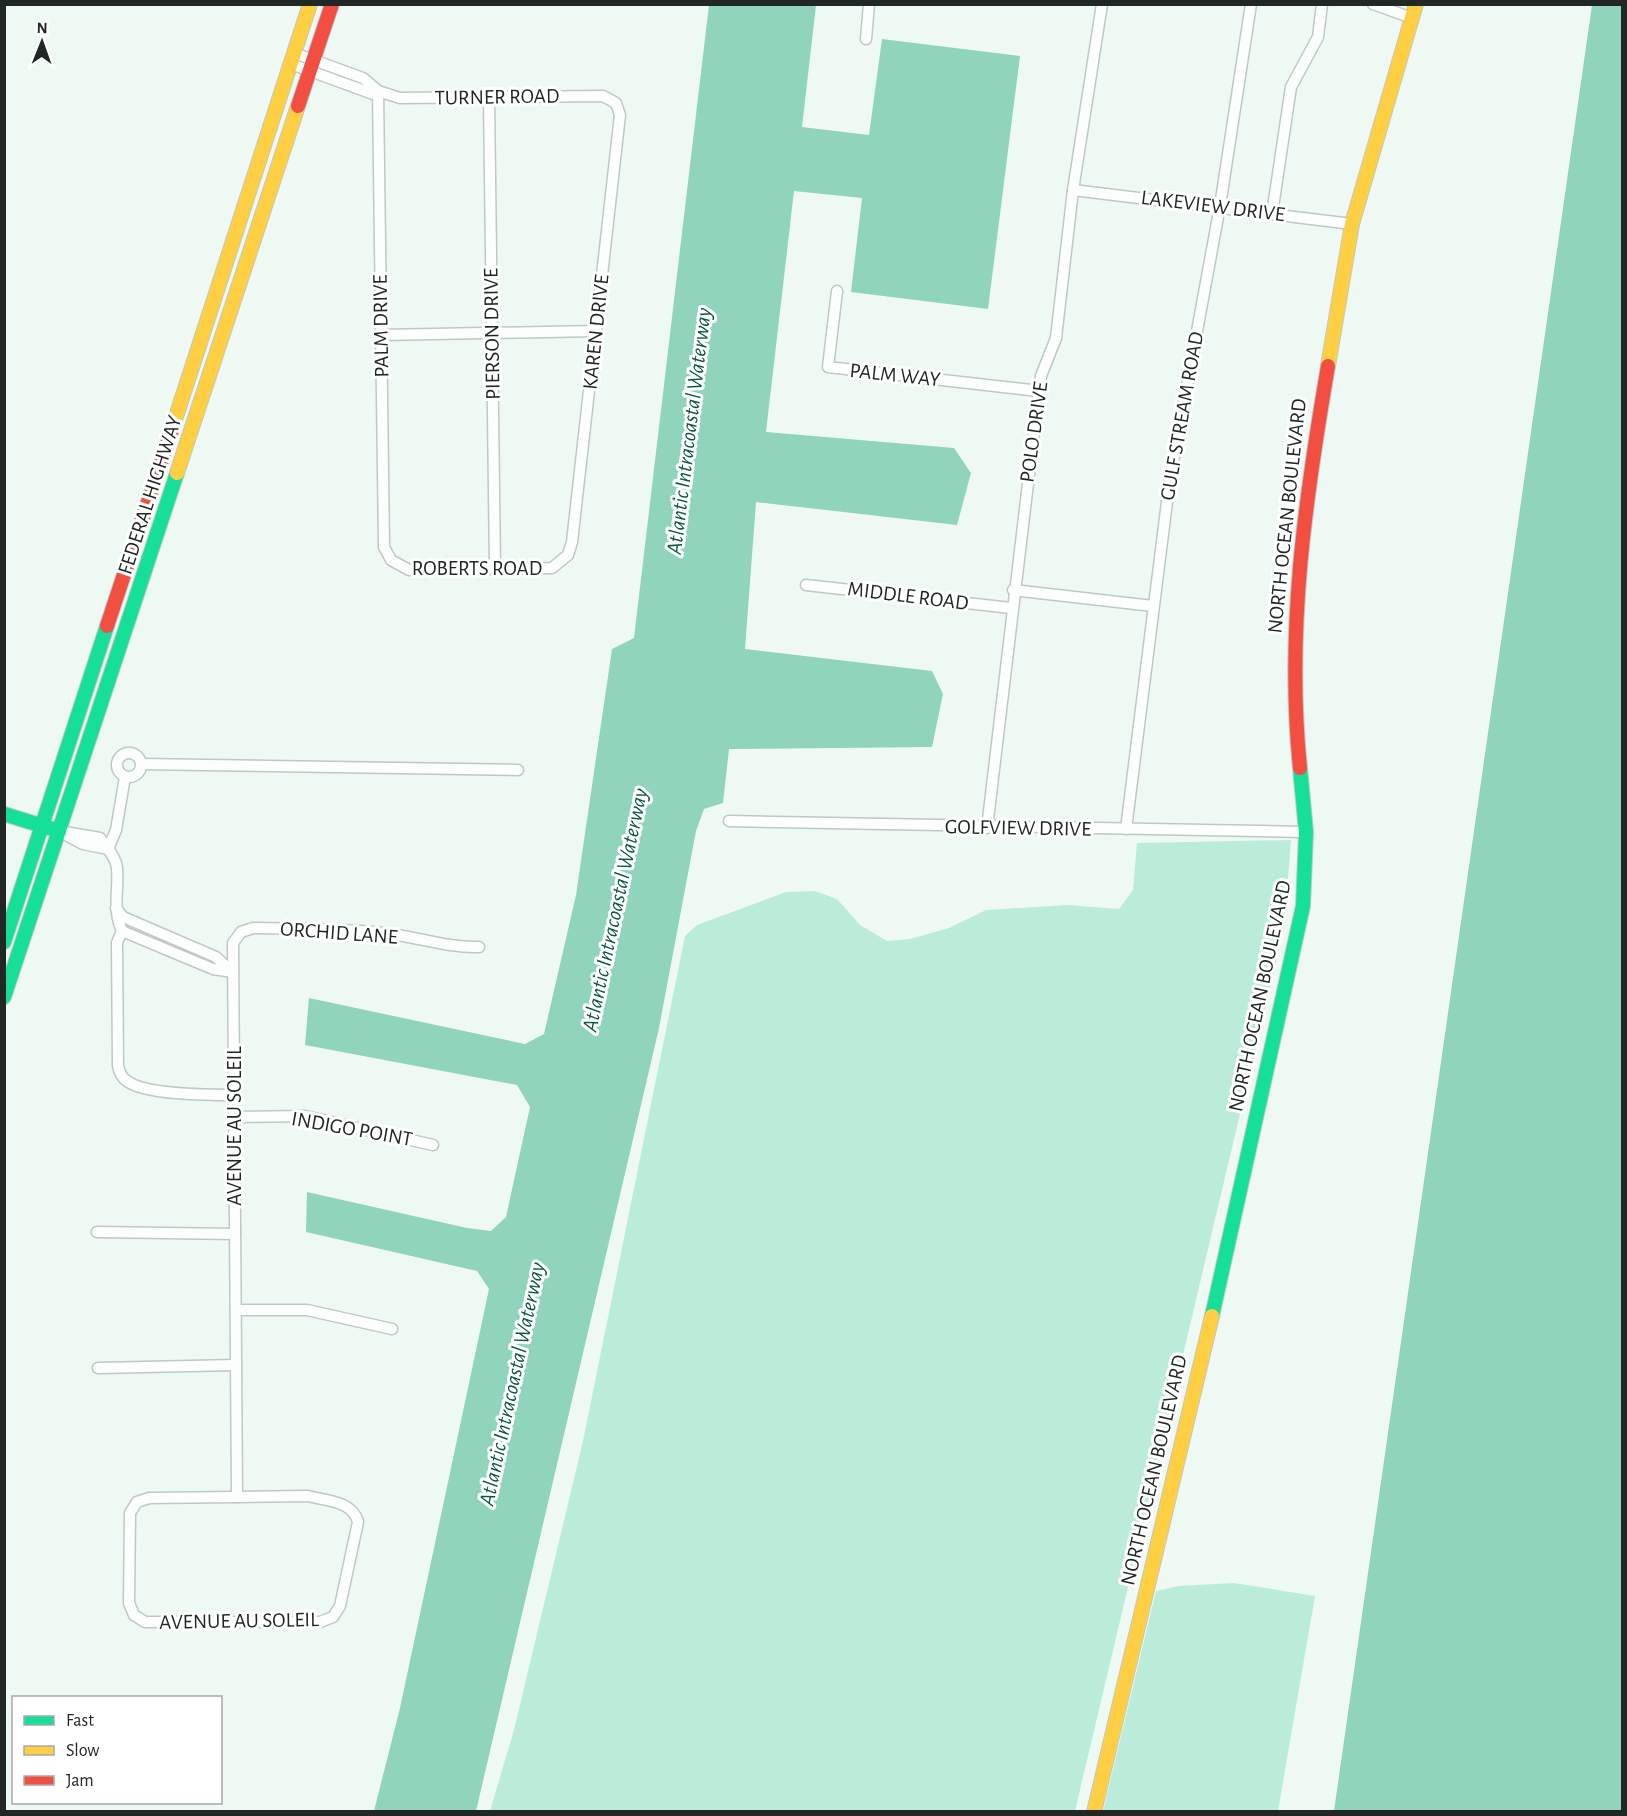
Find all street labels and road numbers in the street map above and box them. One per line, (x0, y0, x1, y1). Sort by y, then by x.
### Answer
street label: TURNER ROAD (434, 85, 560, 109)
street label: LAKEVIEW DRIVE (1140, 187, 1286, 225)
street label: PIERSON DRIVE (480, 268, 504, 400)
street label: KAREN DRIVE (580, 273, 612, 391)
street label: PALM DRIVE (370, 274, 392, 378)
street label: GULF STREAM ROAD (1157, 330, 1207, 502)
street label: PALM WAY (849, 360, 941, 390)
street label: POLO DRIVE (1017, 380, 1051, 484)
street label: NORTH OCEAN BOULEVARD (1264, 398, 1310, 634)
street label: FEDERAL HIGHWAY (114, 413, 186, 577)
street label: ROBERTS ROAD (412, 558, 542, 579)
street label: MIDDLE ROAD (846, 578, 970, 614)
street label: GOLFVIEW DRIVE (945, 816, 1091, 840)
street label: NORTH OCEAN BOULEVARD (1225, 878, 1295, 1114)
street label: ORCHID LANE (279, 918, 399, 948)
street label: AVENUE AU SOLEIL (224, 1046, 245, 1206)
street label: INDIGO POINT (290, 1108, 414, 1150)
street label: NORTH OCEAN BOULEVARD (1117, 1353, 1191, 1587)
street label: AVENUE AU SOLEIL (159, 1609, 319, 1633)

